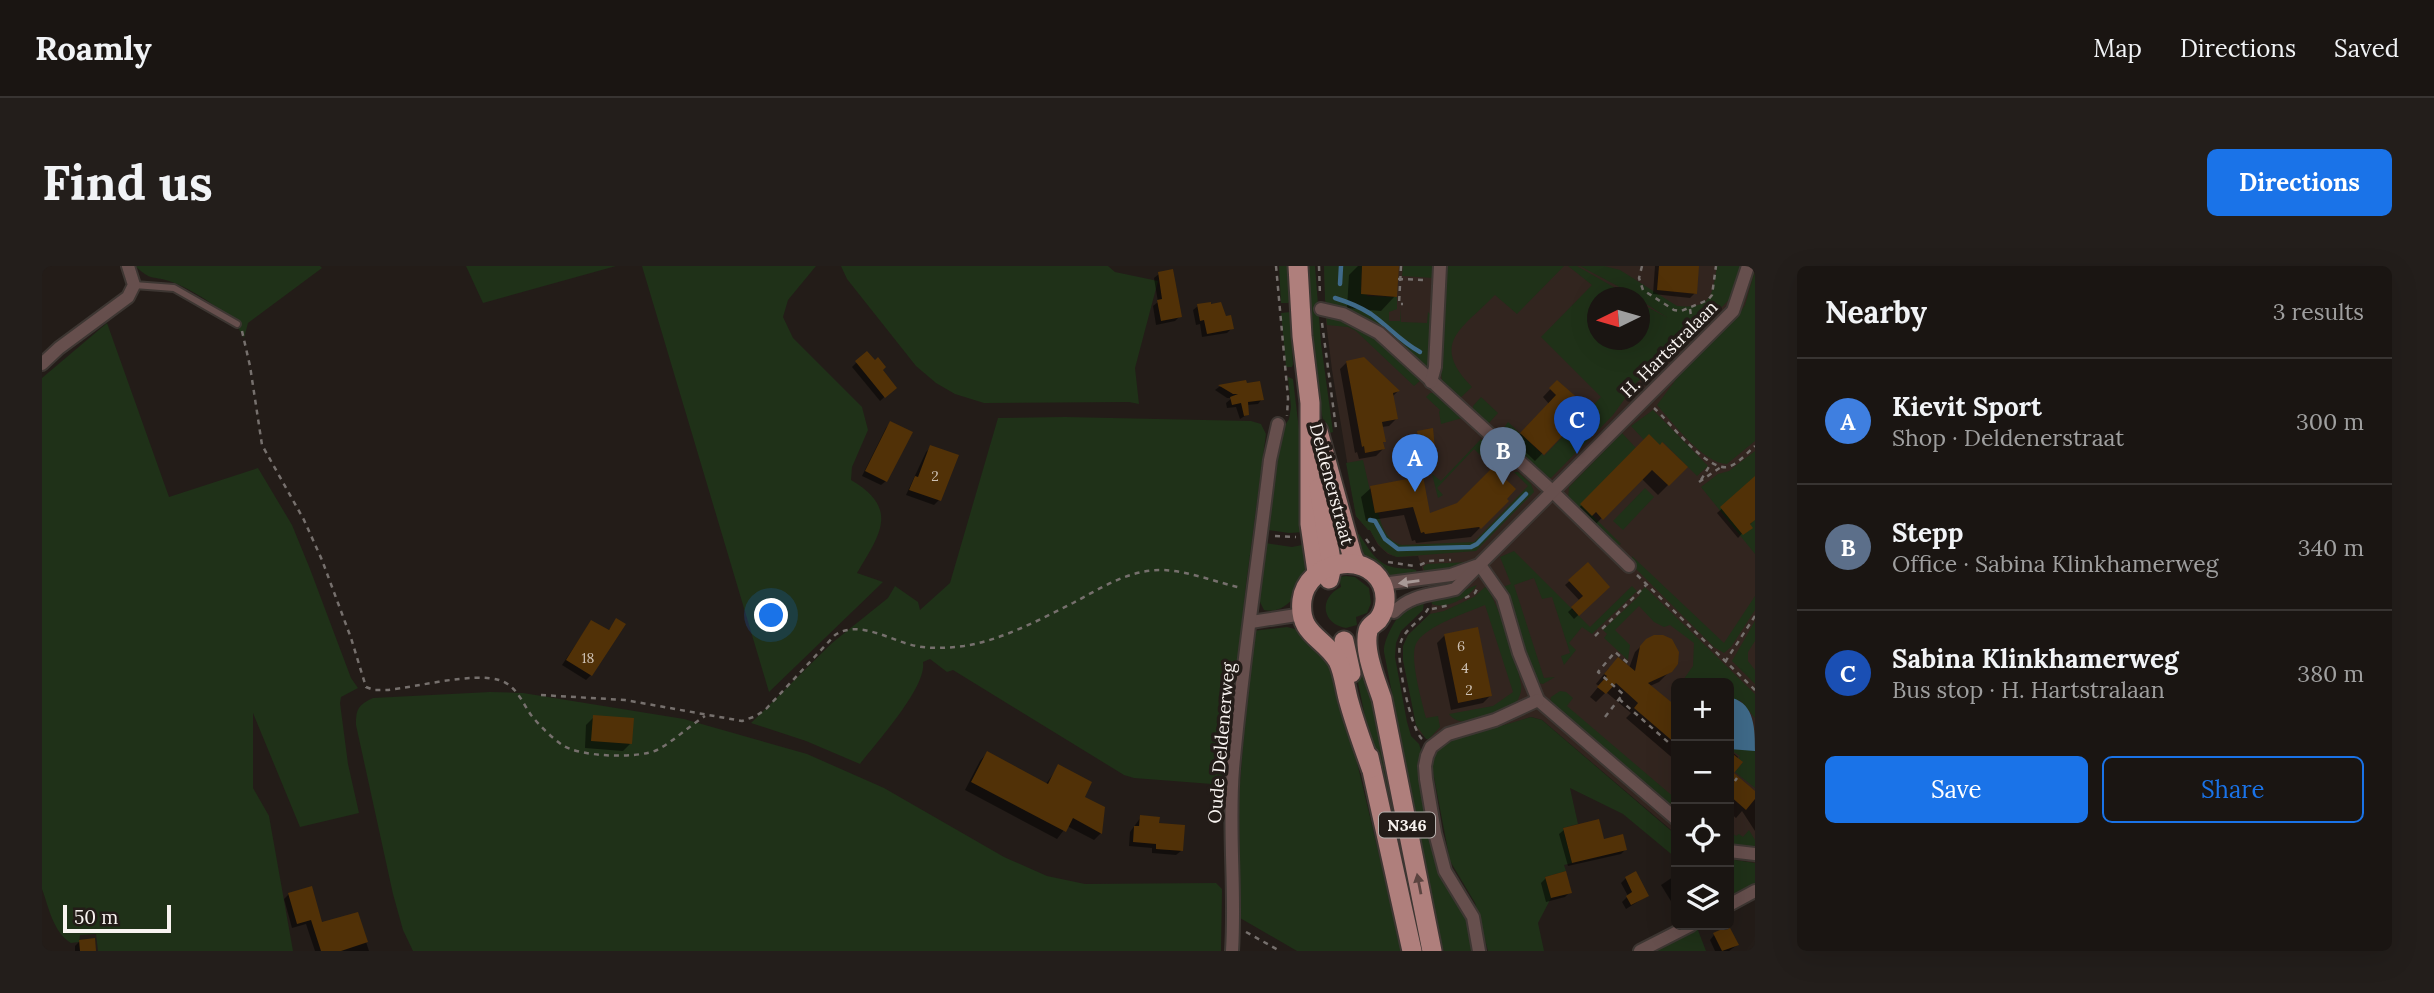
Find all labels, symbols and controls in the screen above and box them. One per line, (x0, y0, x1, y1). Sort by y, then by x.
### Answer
text: Roamly (35, 27, 152, 69)
text: Map (2093, 33, 2142, 64)
text: Directions (2180, 33, 2296, 64)
text: Saved (2334, 33, 2399, 64)
button: Directions (2207, 149, 2392, 216)
text: Find us (42, 151, 213, 213)
north arrow (1587, 287, 1650, 350)
text: Nearby (1825, 293, 1927, 331)
street label: H. Hartstralaan (1616, 296, 1722, 402)
text: 3 results (2273, 297, 2364, 326)
text: Kievit Sport (1892, 390, 2042, 423)
pin: C (1554, 396, 1600, 454)
text: A (1840, 407, 1856, 436)
text: 300 m (2296, 407, 2364, 436)
street label: Deldenerstraat (1305, 420, 1359, 548)
text: Shop · Deldenerstraat (1892, 423, 2124, 452)
pin: B (1480, 427, 1526, 485)
pin: A (1392, 434, 1438, 492)
house number: 2 (931, 467, 939, 485)
text: Stepp (1892, 516, 1963, 549)
text: B (1840, 533, 1856, 562)
text: 340 m (2298, 533, 2364, 562)
text: Office · Sabina Klinkhamerweg (1892, 549, 2219, 578)
one-way arrow (1398, 576, 1420, 587)
your location (754, 598, 788, 632)
house number: 6 (1457, 637, 1465, 655)
text: Sabina Klinkhamerweg (1892, 642, 2178, 675)
house number: 18 (582, 649, 595, 667)
house number: 4 (1461, 659, 1469, 677)
text: C (1840, 659, 1856, 688)
text: 380 m (2297, 659, 2364, 688)
street label: Oude Deldenerweg (1203, 661, 1240, 824)
text: Bus stop · H. Hartstralaan (1892, 675, 2165, 704)
map controls (1671, 678, 1734, 930)
button: + (1671, 678, 1734, 741)
house number: 2 (1465, 681, 1473, 699)
button: − (1671, 741, 1734, 804)
button: Save (1825, 756, 2088, 823)
button: Share (2102, 756, 2364, 823)
button: locate (1671, 804, 1734, 867)
road number: N346 (1379, 812, 1435, 838)
button: layers (1671, 867, 1734, 930)
one-way arrow (1413, 873, 1424, 895)
scale bar (63, 902, 172, 934)
text: 50 m (74, 905, 118, 929)

